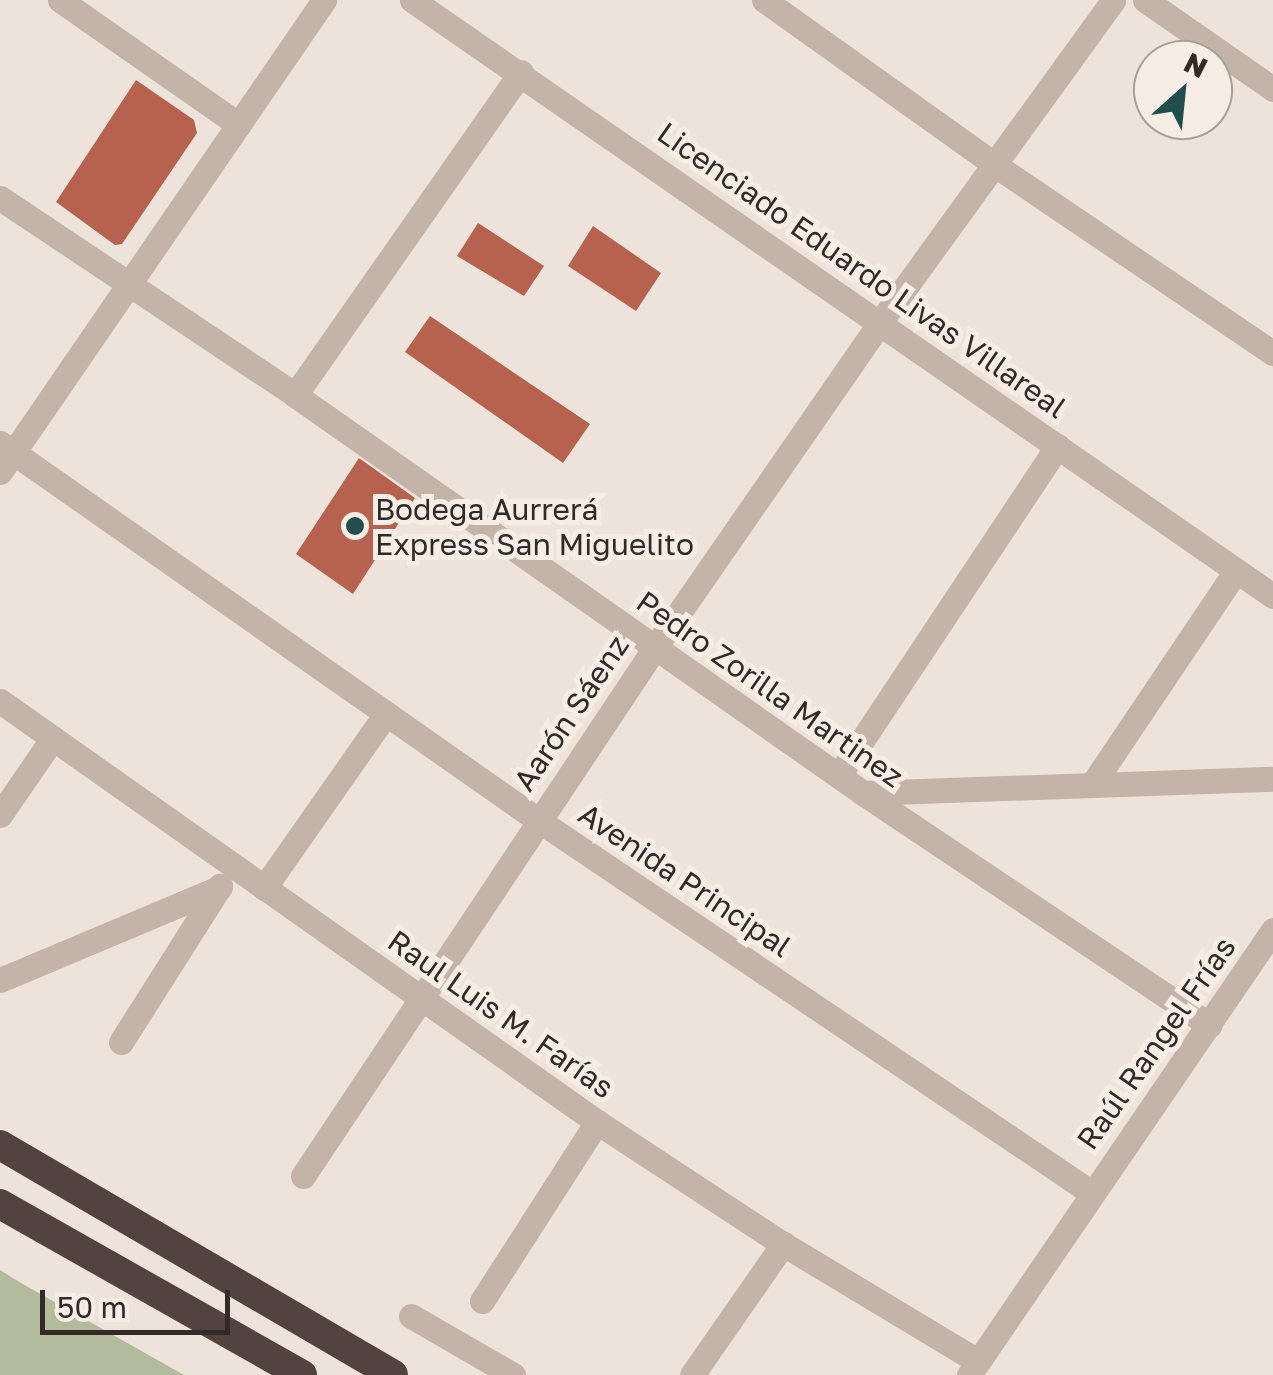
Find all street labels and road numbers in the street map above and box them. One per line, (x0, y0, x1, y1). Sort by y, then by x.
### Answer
street label: Licenciado Eduardo Livas Villareal (651, 115, 1073, 425)
street label: Pedro Zorilla Martinez (630, 583, 910, 795)
street label: Aarón Sáenz (506, 628, 636, 798)
street label: Avenida Principal (572, 796, 798, 964)
street label: Raul Luis M. Farías (381, 923, 621, 1105)
street label: Raúl Rangel Frías (1069, 930, 1243, 1156)

